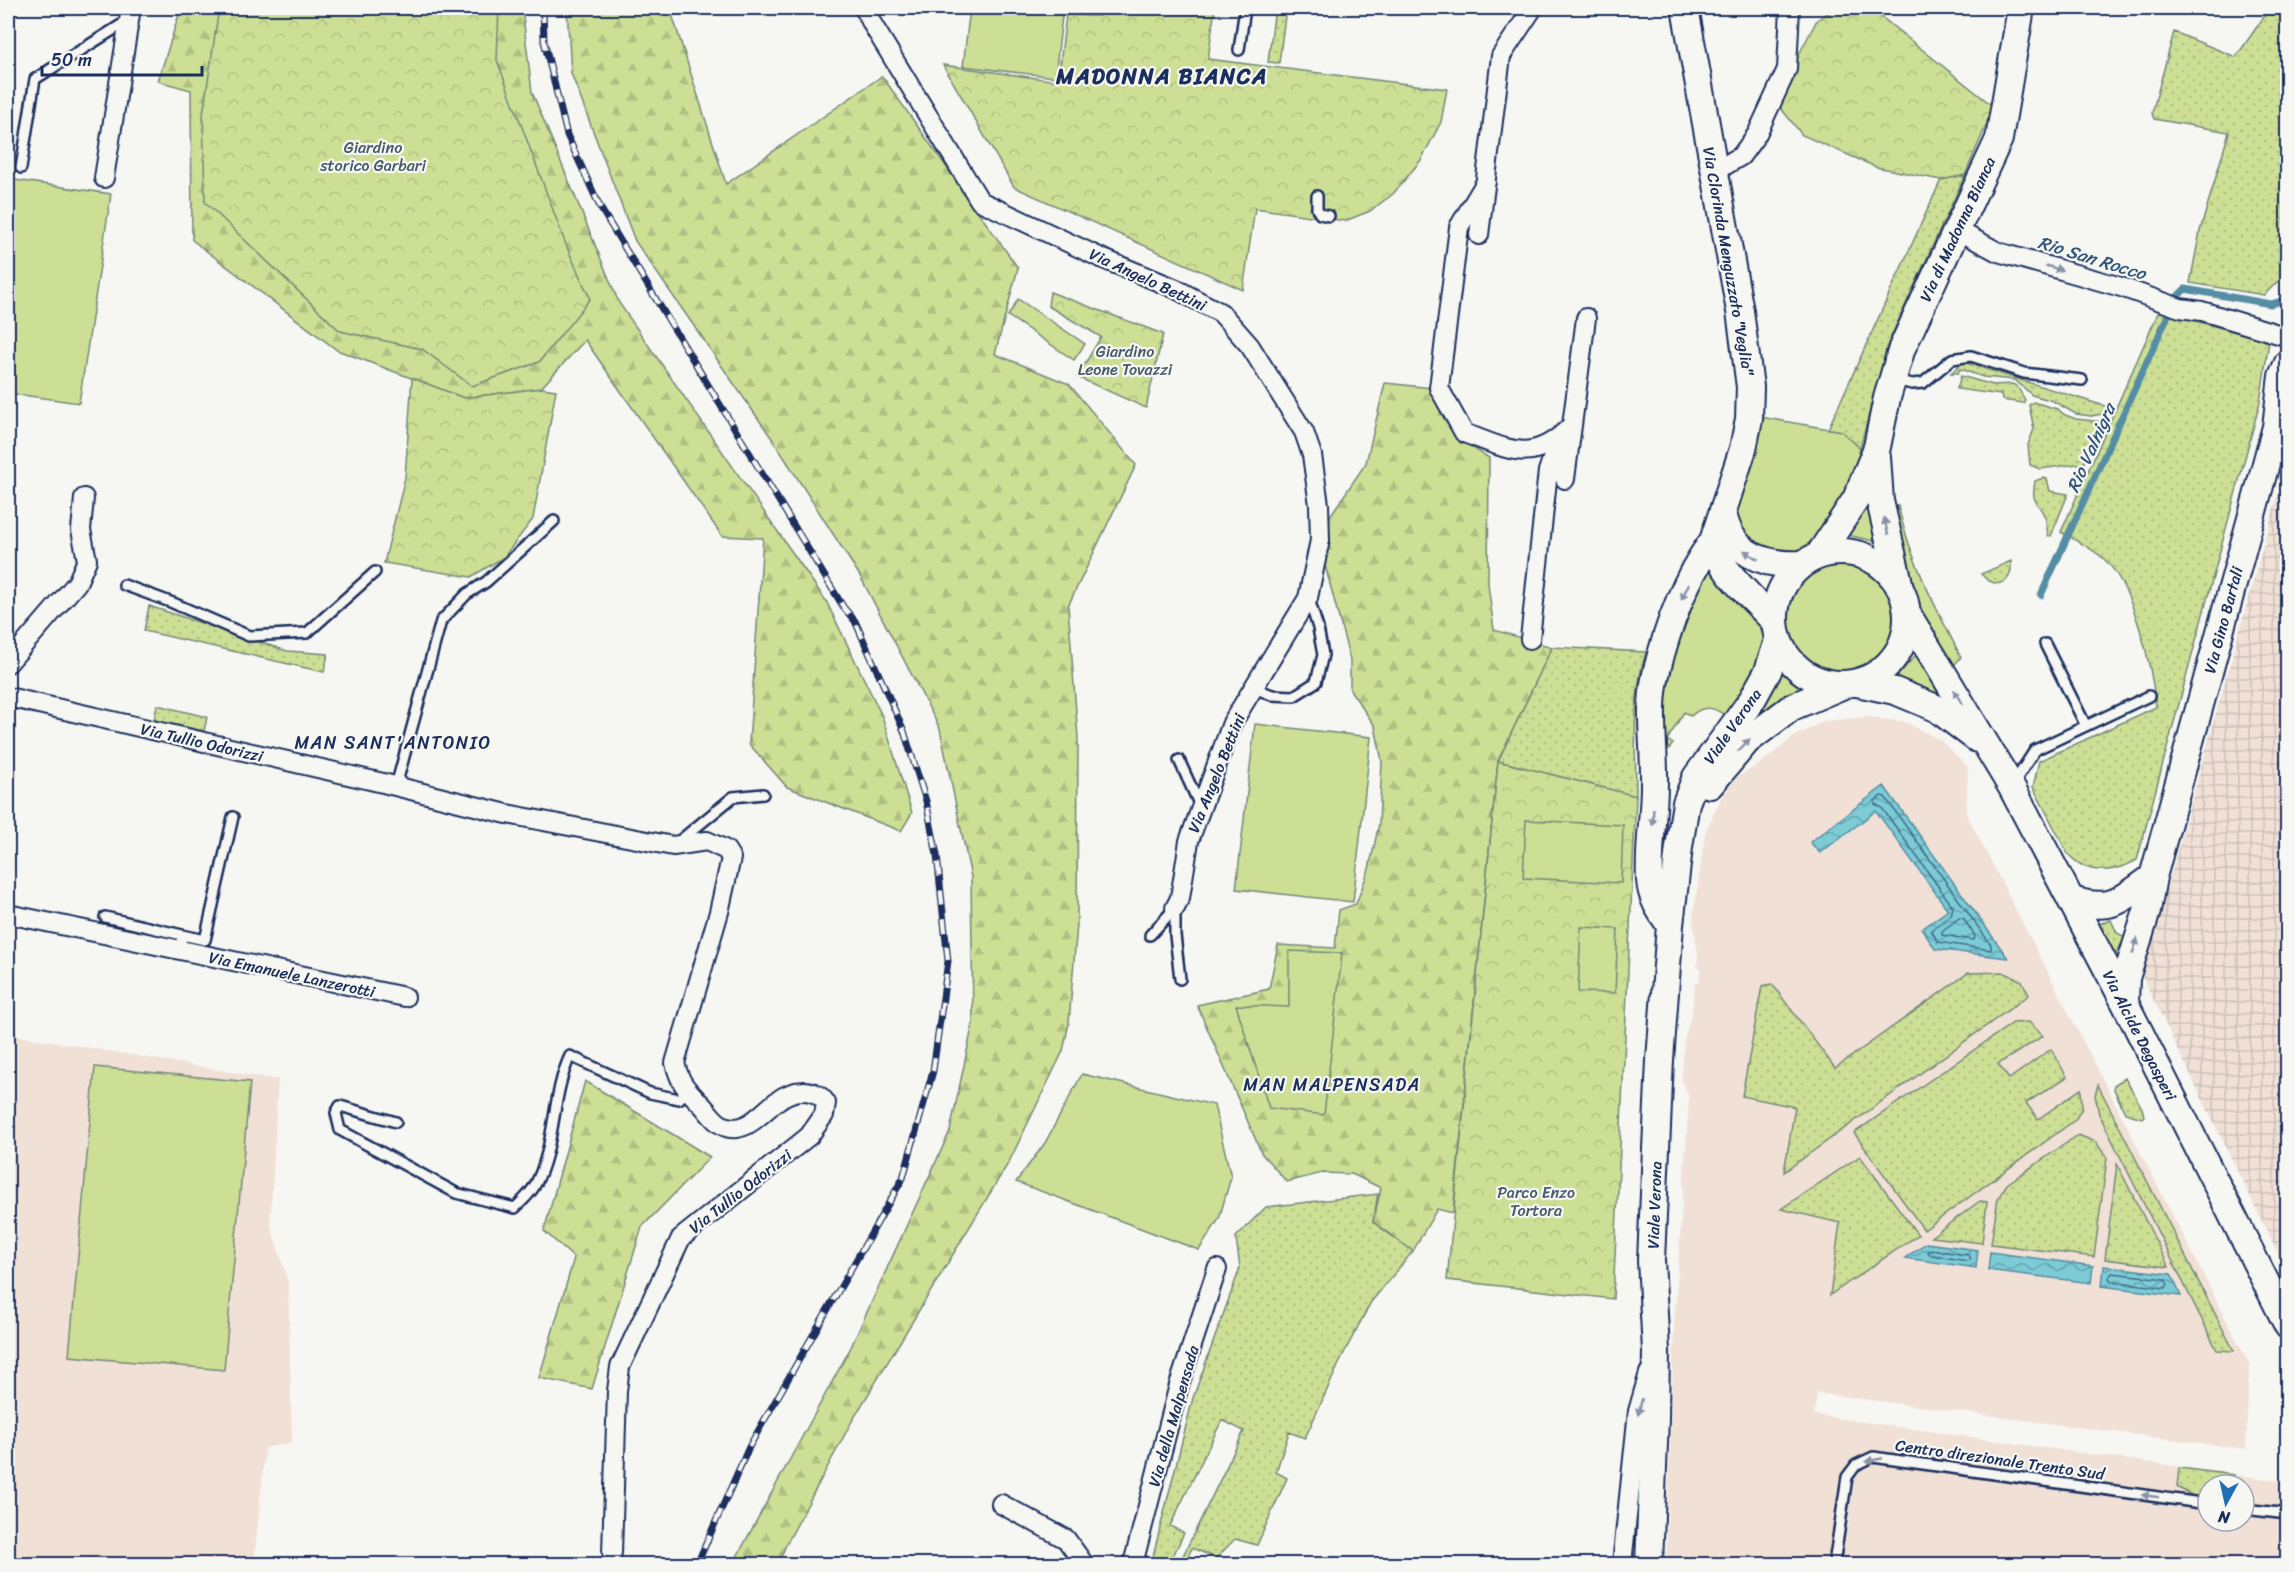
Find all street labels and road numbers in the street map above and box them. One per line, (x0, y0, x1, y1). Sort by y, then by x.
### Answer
street label: Via Clorinda Menguzzato "Veglia" (1694, 145, 1763, 379)
street label: Via di Madonna Bianca (1911, 152, 2004, 307)
street label: Via Angelo Bettini (1084, 240, 1212, 320)
street label: Via Gino Bartali (2195, 563, 2252, 677)
street label: Viale Verona (1695, 682, 1769, 770)
street label: Via Angelo Bettini (1179, 708, 1254, 837)
street label: Via Tullio Odorizzi (138, 714, 267, 771)
street label: Via Emanuele Lanzerotti (206, 943, 378, 1006)
street label: Via Alcide Degasperi (2094, 965, 2185, 1106)
street label: Via Tullio Odorizzi (682, 1141, 799, 1241)
street label: Viale Verona (1638, 1161, 1671, 1249)
street label: Via della Malpensada (1139, 1341, 1208, 1490)
street label: Centro direzionale Trento Sud (1893, 1430, 2108, 1489)

